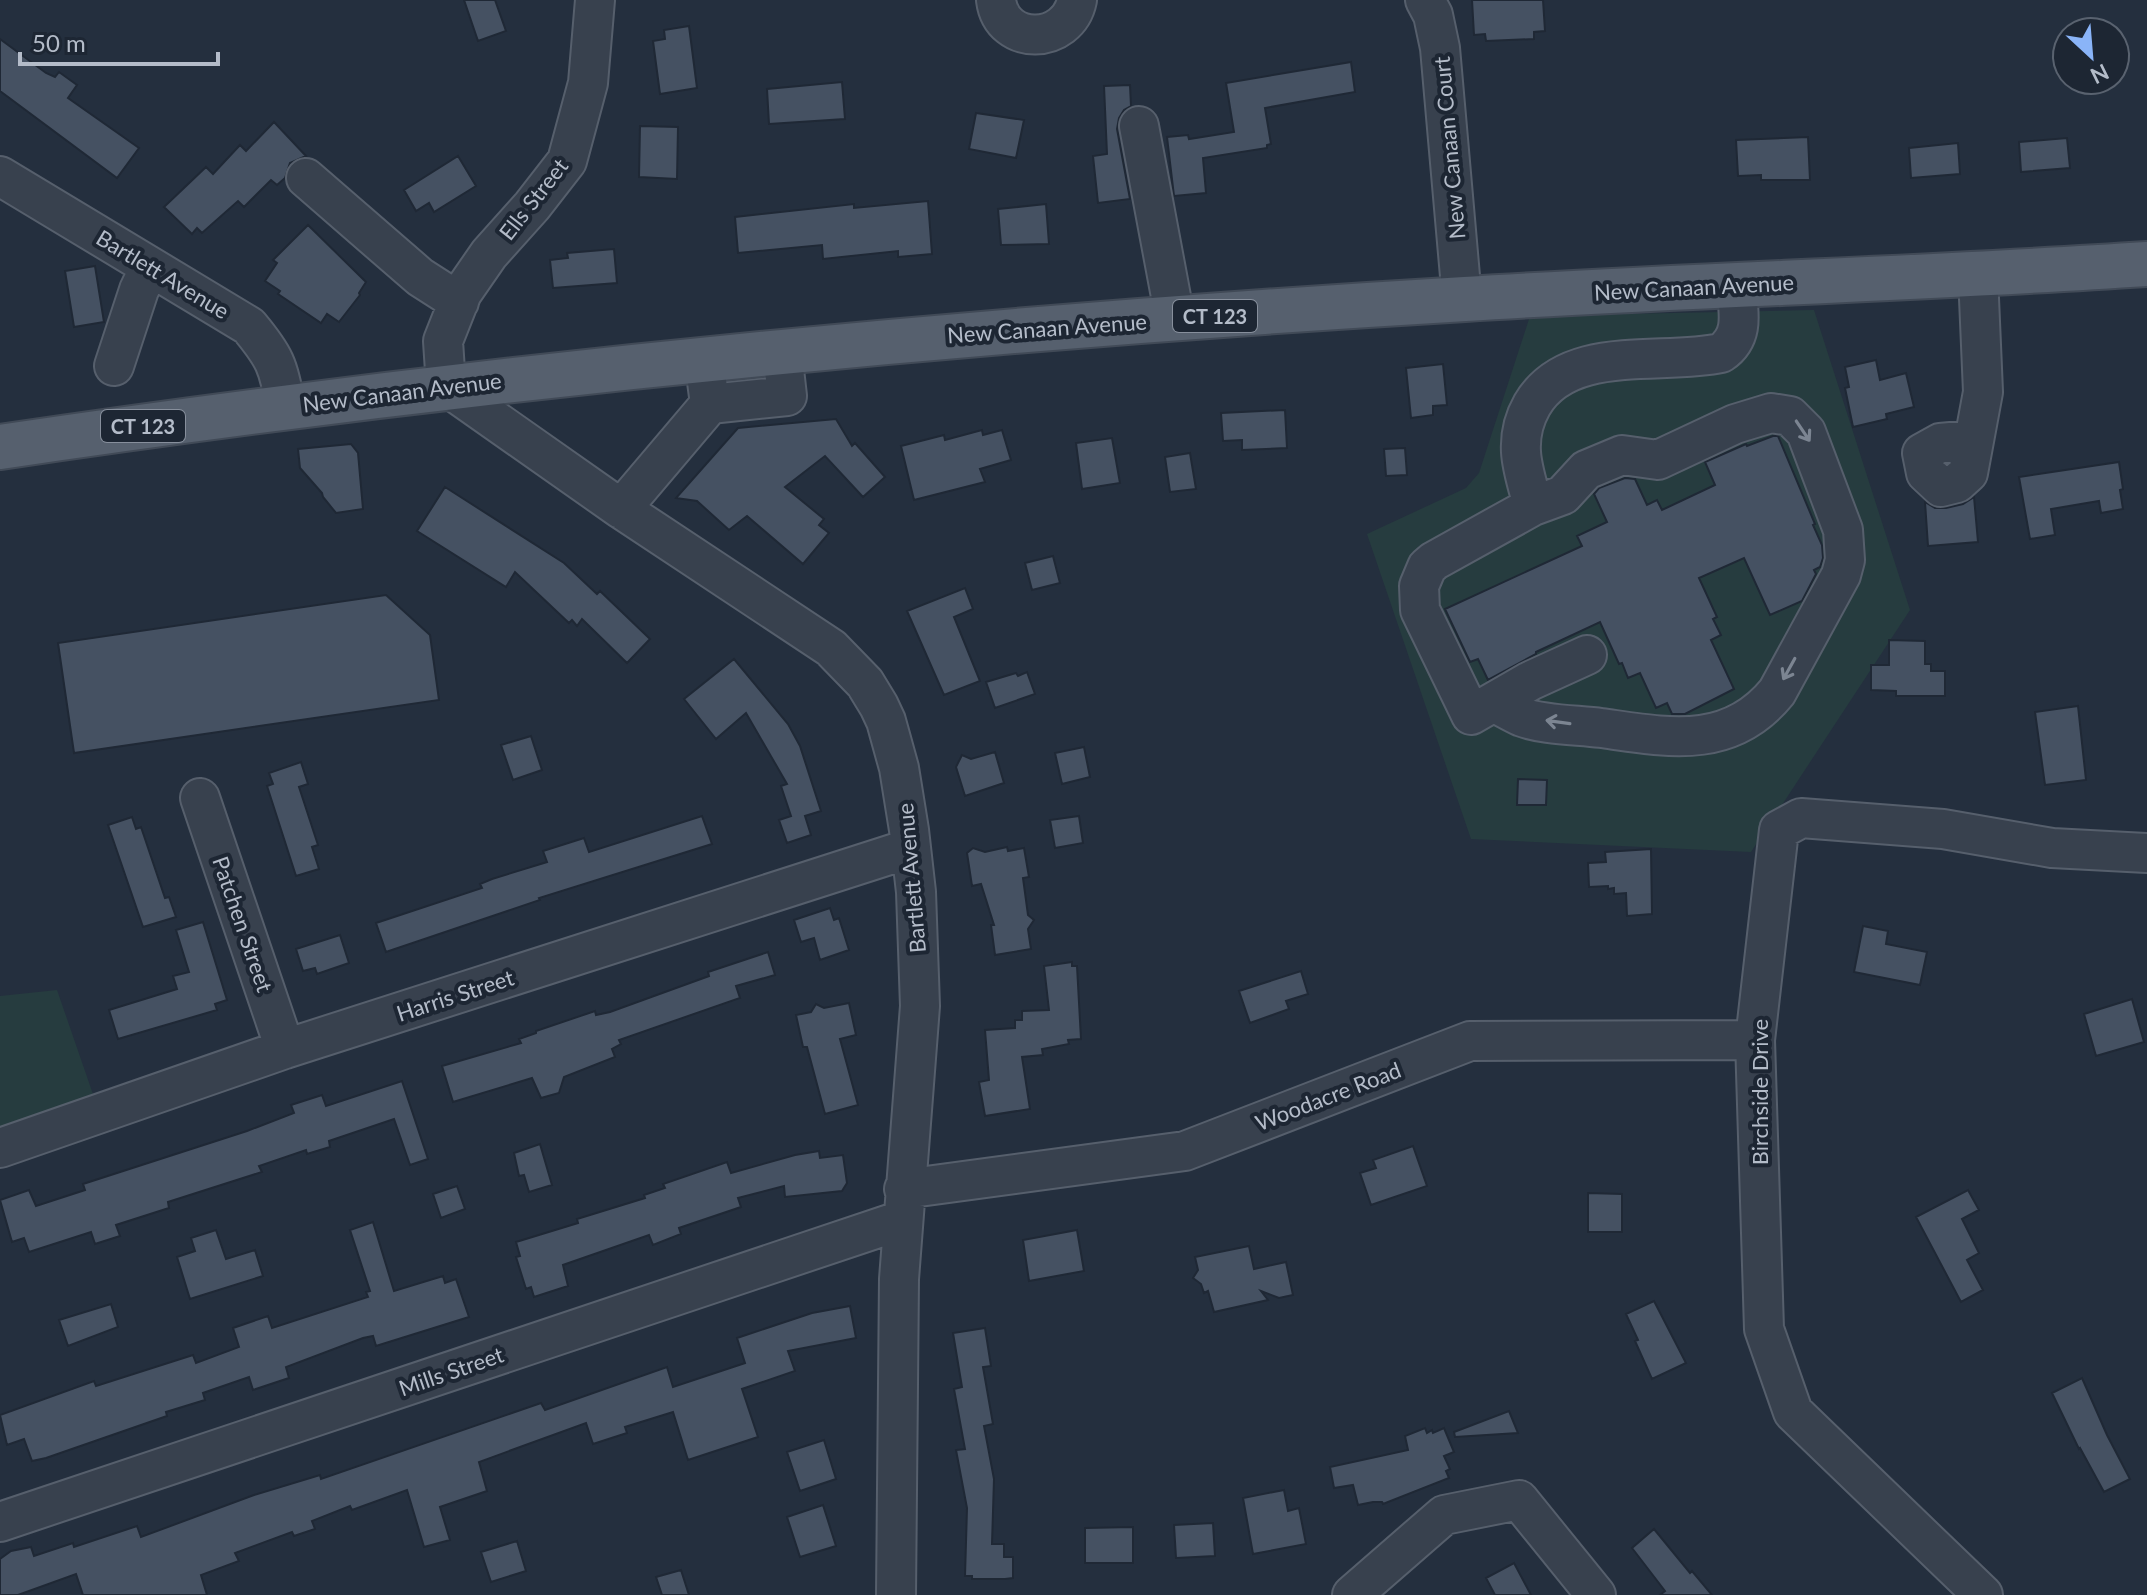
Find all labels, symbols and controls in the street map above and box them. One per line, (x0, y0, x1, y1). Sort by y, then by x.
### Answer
scale bar (20, 16, 218, 66)
north arrow (2051, 16, 2131, 96)
text: 50 m (32, 28, 86, 57)
street label: New Canaan Court (1428, 55, 1470, 240)
text: N (2086, 59, 2114, 90)
street label: Ells Street (493, 153, 573, 245)
street label: Bartlett Avenue (92, 224, 234, 324)
street label: New Canaan Avenue (1593, 268, 1795, 306)
road number: CT 123 (1173, 300, 1257, 332)
street label: New Canaan Avenue (946, 308, 1148, 348)
street label: New Canaan Avenue (301, 366, 503, 418)
road number: CT 123 (101, 410, 185, 442)
one-way arrow (1795, 420, 1811, 442)
one-way arrow (1781, 657, 1797, 680)
one-way arrow (1546, 714, 1571, 729)
street label: Bartlett Avenue (891, 802, 931, 954)
street label: Patchen Street (207, 853, 279, 995)
street label: Harris Street (393, 963, 517, 1027)
street label: Birchside Drive (1746, 1019, 1773, 1165)
street label: Woodacre Road (1251, 1056, 1405, 1136)
street label: Mills Street (395, 1340, 507, 1402)

